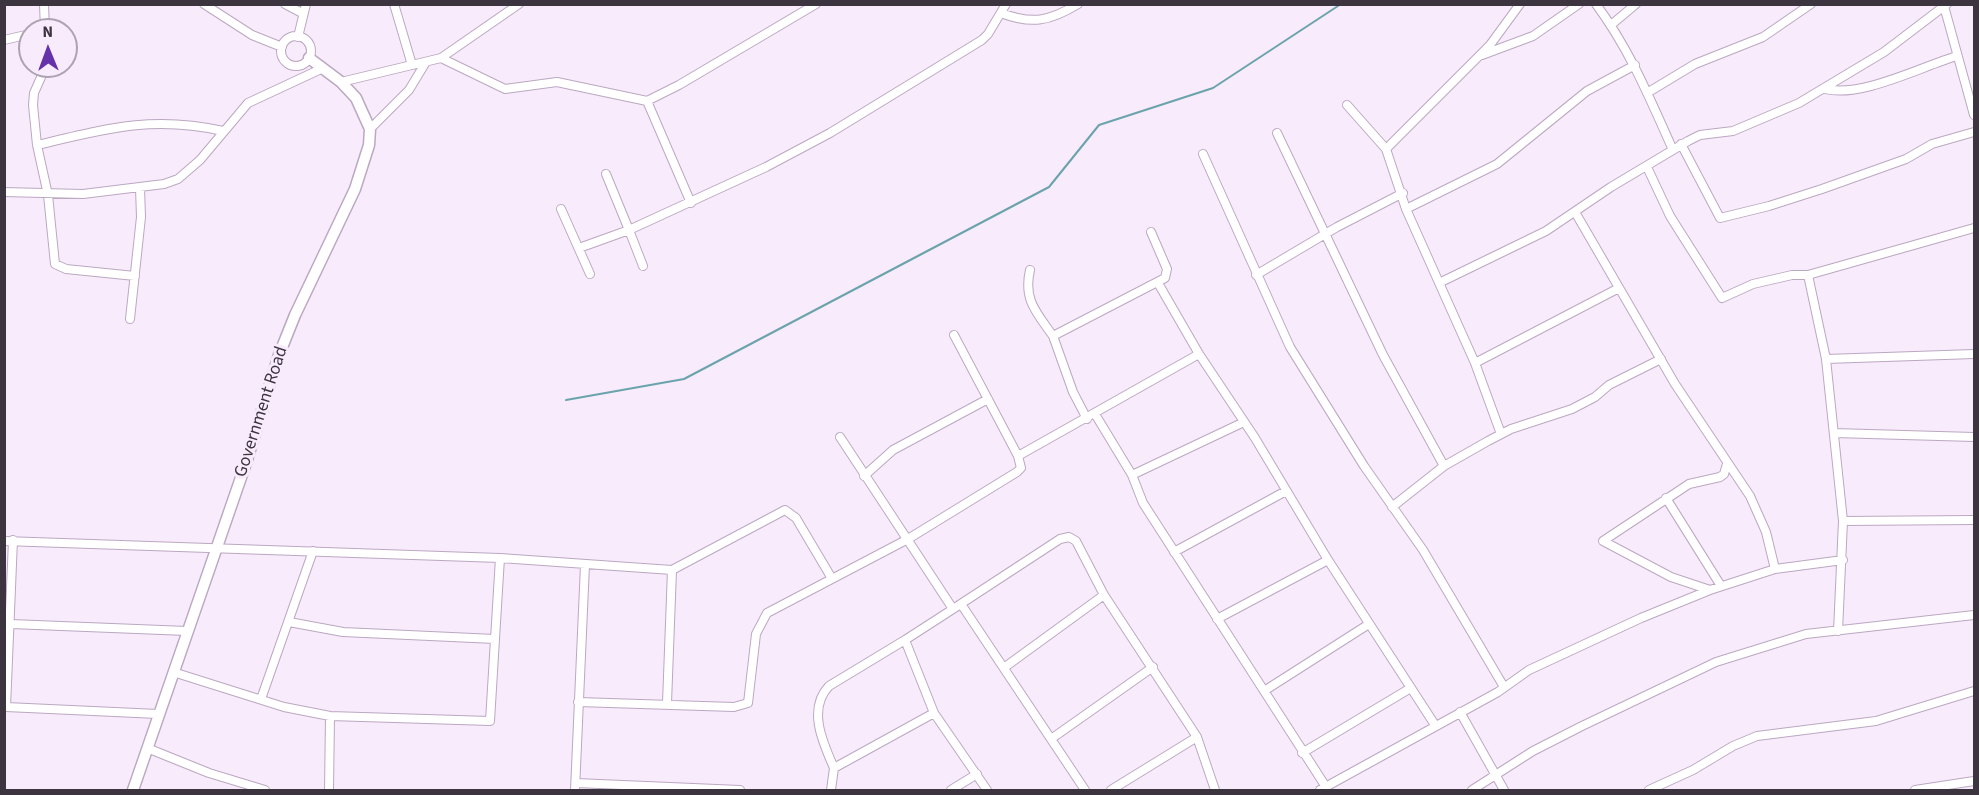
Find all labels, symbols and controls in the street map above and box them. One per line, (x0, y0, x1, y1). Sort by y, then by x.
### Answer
north arrow (18, 18, 78, 78)
text: N (42, 21, 53, 43)
street label: Government Road (231, 344, 293, 480)

